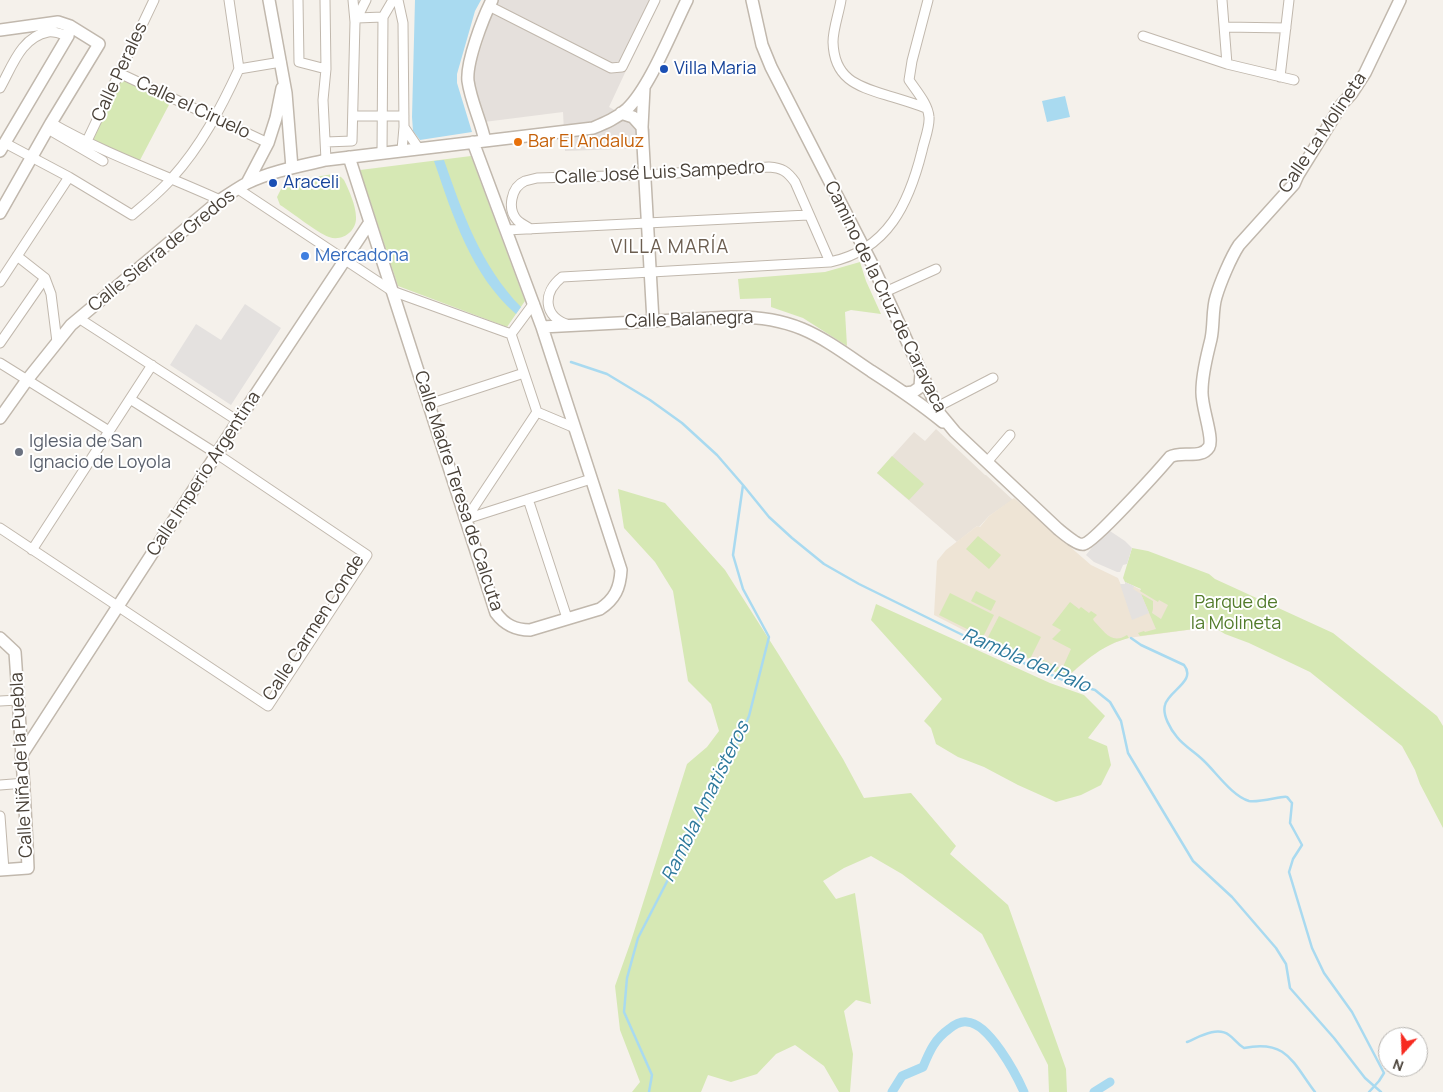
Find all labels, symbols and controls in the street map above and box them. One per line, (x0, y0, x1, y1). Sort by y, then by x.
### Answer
street label: Calle Perales (88, 19, 152, 125)
place label: Villa Maria (674, 58, 757, 80)
marker: Villa Maria (658, 63, 670, 75)
street label: Calle La Molineta (1275, 69, 1371, 197)
street label: Calle el Ciruelo (133, 72, 253, 144)
place label: Bar El Andaluz (528, 131, 644, 153)
marker: Bar El Andaluz (512, 136, 524, 148)
street label: Calle José Luis Sampedro (554, 157, 766, 189)
place label: Araceli (283, 172, 339, 194)
marker: Araceli (267, 177, 279, 189)
street label: Camino de la Cruz de Caravaca (819, 178, 951, 416)
street label: Calle Sierra de Gredos (84, 185, 240, 317)
district label: VILLA MARÍA (609, 237, 731, 259)
place label: Mercadona (315, 245, 409, 267)
marker: Mercadona (299, 250, 311, 262)
street label: Calle Balanegra (624, 307, 754, 333)
street label: Calle Madre Teresa de Calcuta (409, 368, 507, 614)
street label: Calle Imperio Argentina (143, 388, 265, 560)
place label: Iglesia de San Ignacio de Loyola (29, 431, 171, 474)
marker: Iglesia de San Ignacio de Loyola (13, 446, 25, 458)
street label: Calle Carmen Conde (259, 551, 369, 705)
park label: Parque de la Molineta (1191, 592, 1281, 634)
water label: Rambla del Palo (959, 624, 1093, 698)
street label: Calle Niña de la Puebla (6, 672, 38, 858)
water label: Rambla Amatisteros (657, 718, 755, 886)
north arrow (1378, 1027, 1428, 1077)
text: N (1390, 1055, 1406, 1076)

